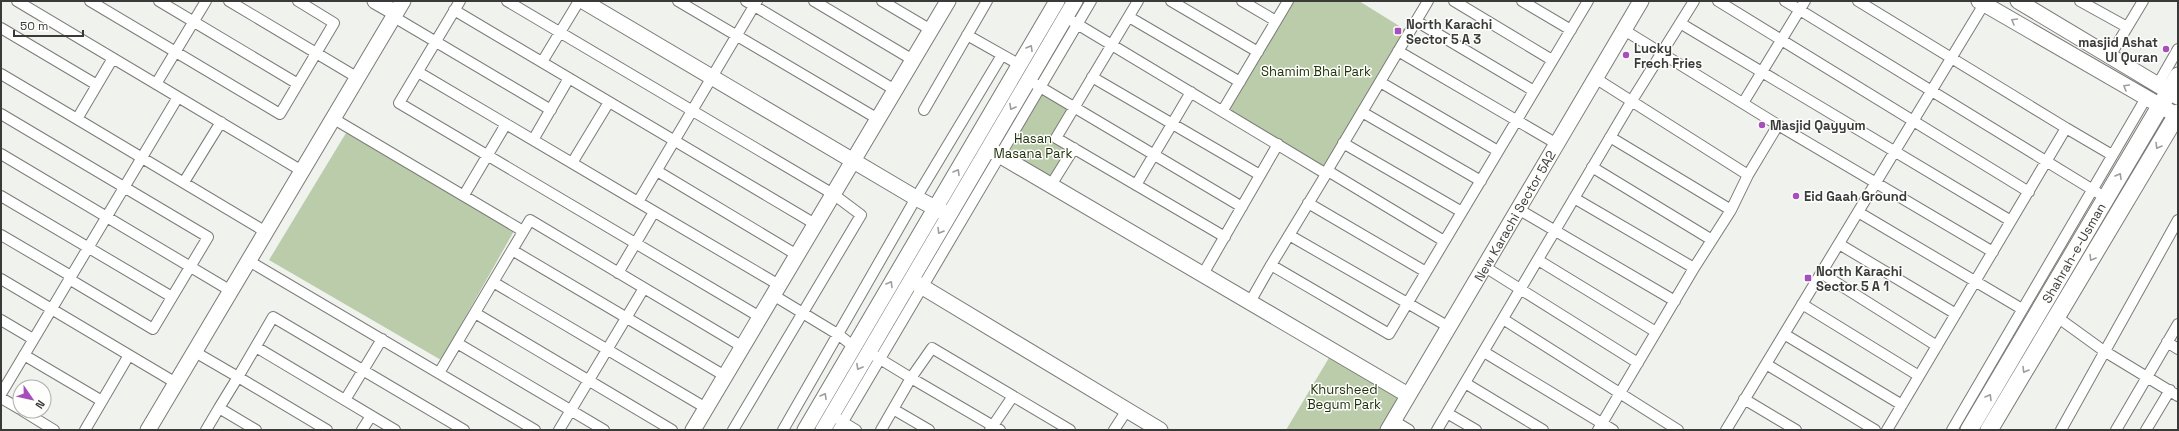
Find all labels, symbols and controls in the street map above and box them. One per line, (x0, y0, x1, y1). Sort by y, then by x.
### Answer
scale bar (14, 12, 83, 38)
place label: North Karachi Sector 5 A 3 (1406, 16, 1492, 48)
text: 50 m (20, 18, 48, 34)
one-way arrow (2011, 19, 2018, 26)
marker: North Karachi Sector 5 A 3 (1393, 26, 1403, 36)
place label: masjid Ashat Ul Quran (2078, 34, 2158, 66)
place label: Lucky Frech Fries (1634, 40, 1702, 72)
marker: masjid Ashat Ul Quran (2161, 44, 2171, 54)
one-way arrow (1025, 45, 1032, 52)
marker: Lucky Frech Fries (1621, 50, 1631, 60)
park label: Shamim Bhai Park (1261, 63, 1371, 80)
one-way arrow (2123, 84, 2130, 91)
one-way arrow (1010, 103, 1017, 110)
place label: Masjid Qayyum (1770, 117, 1866, 134)
marker: Masjid Qayyum (1757, 120, 1767, 130)
park label: Hasan Masana Park (994, 130, 1072, 162)
one-way arrow (2155, 142, 2163, 149)
street label: New Karachi Sector 5A2 (1470, 147, 1560, 285)
one-way arrow (952, 169, 959, 176)
one-way arrow (2115, 173, 2122, 180)
place label: Eid Gaah Ground (1804, 188, 1907, 205)
marker: Eid Gaah Ground (1791, 191, 1801, 201)
street label: Shahrah-e-Usman (2038, 200, 2110, 306)
one-way arrow (937, 227, 944, 234)
one-way arrow (2089, 254, 2096, 261)
place label: North Karachi Sector 5 A 1 (1816, 263, 1902, 295)
marker: North Karachi Sector 5 A 1 (1803, 273, 1813, 283)
one-way arrow (886, 281, 893, 288)
one-way arrow (856, 363, 863, 370)
one-way arrow (2022, 366, 2030, 373)
north arrow (12, 379, 52, 419)
park label: Khursheed Begum Park (1307, 381, 1381, 413)
one-way arrow (820, 393, 827, 400)
one-way arrow (1984, 394, 1991, 401)
text: N (32, 398, 48, 412)

